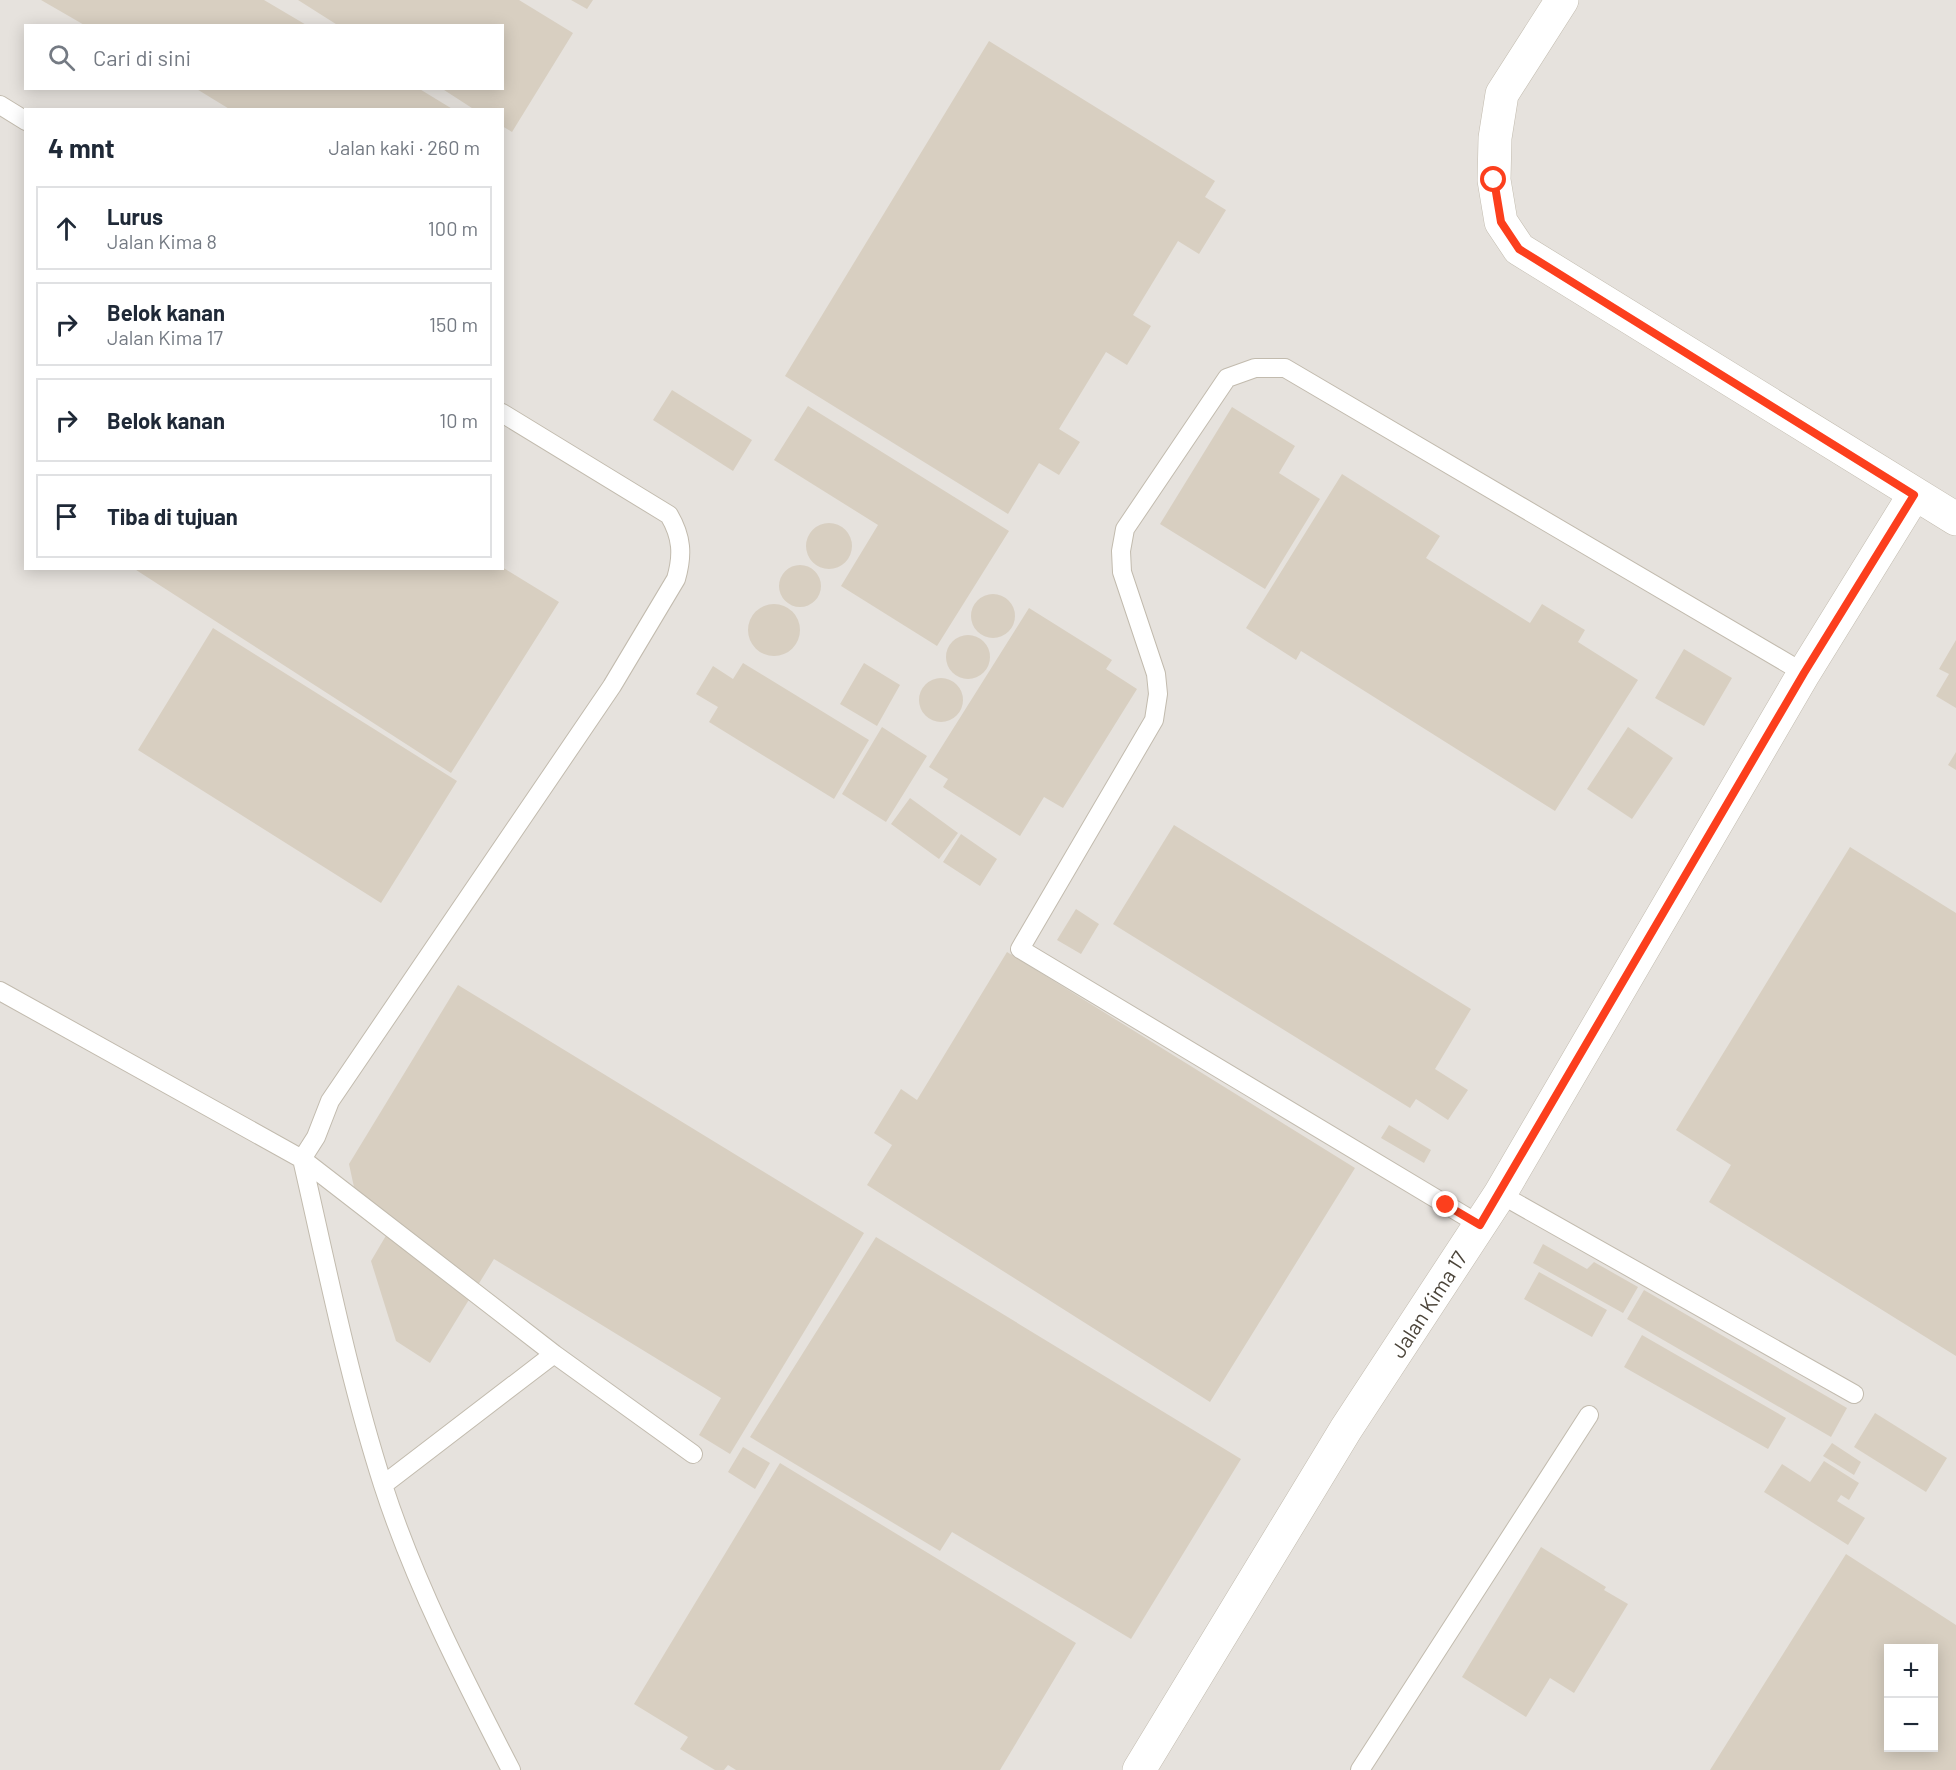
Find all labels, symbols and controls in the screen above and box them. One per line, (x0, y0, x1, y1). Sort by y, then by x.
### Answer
search box (24, 24, 504, 90)
icon: search (45, 41, 78, 74)
text: Cari di sini (93, 44, 191, 70)
text: 4 mnt (48, 132, 115, 163)
text: Jalan kaki · 260 m (328, 135, 480, 159)
route start (1480, 166, 1506, 192)
text: Lurus (107, 203, 163, 229)
icon: ahead (50, 212, 83, 245)
text: 100 m (428, 216, 478, 240)
text: Jalan Kima 8 (107, 229, 217, 253)
text: Belok kanan (107, 299, 225, 325)
icon: right (50, 308, 83, 341)
text: 150 m (429, 312, 478, 336)
text: Jalan Kima 17 (107, 325, 223, 349)
icon: right (50, 404, 83, 437)
text: Belok kanan (107, 407, 225, 433)
text: 10 m (439, 408, 478, 432)
icon: arrive (50, 500, 83, 533)
text: Tiba di tujuan (107, 503, 238, 529)
route end (1432, 1191, 1458, 1217)
street label: Jalan Kima 17 (1384, 1246, 1472, 1362)
map controls (1884, 1644, 1938, 1752)
button: + (1884, 1644, 1938, 1698)
button: − (1884, 1698, 1938, 1752)

